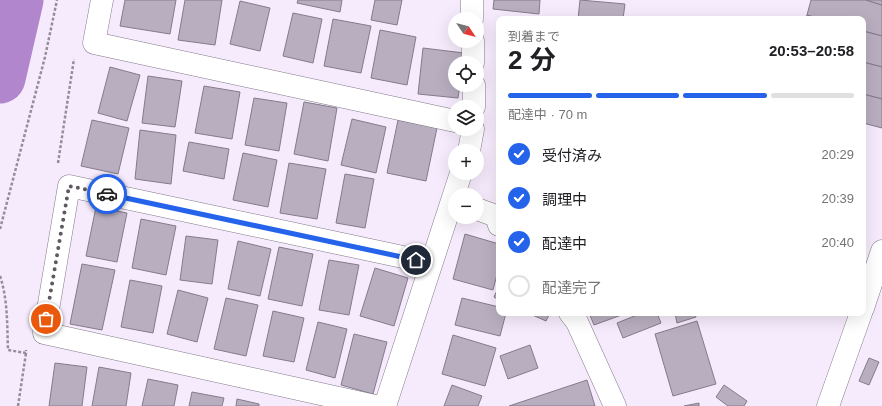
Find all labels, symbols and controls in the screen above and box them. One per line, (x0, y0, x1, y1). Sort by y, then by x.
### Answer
north arrow (448, 12, 484, 48)
map controls (448, 12, 484, 224)
text: 到着まで (508, 29, 560, 44)
text: 20:53–20:58 (769, 42, 854, 59)
text: 2 分 (508, 45, 556, 75)
button: locate (448, 56, 484, 92)
button: layers (448, 100, 484, 136)
text: 配達中 · 70 m (508, 107, 587, 122)
icon: check (508, 143, 530, 165)
button: + (448, 144, 484, 180)
text: 受付済み (542, 147, 602, 164)
text: 20:29 (821, 147, 854, 162)
courier (87, 174, 127, 214)
icon: car (96, 183, 118, 205)
icon: check (508, 187, 530, 209)
button: − (448, 188, 484, 224)
text: 調理中 (542, 191, 587, 208)
text: 20:39 (821, 191, 854, 206)
icon: check (508, 231, 530, 253)
text: 配達中 (542, 235, 587, 252)
text: 20:40 (821, 235, 854, 250)
pin (399, 243, 433, 277)
icon: home (405, 249, 427, 271)
text: 配達完了 (542, 279, 602, 296)
pin (29, 302, 63, 336)
icon: bag (35, 308, 57, 330)

